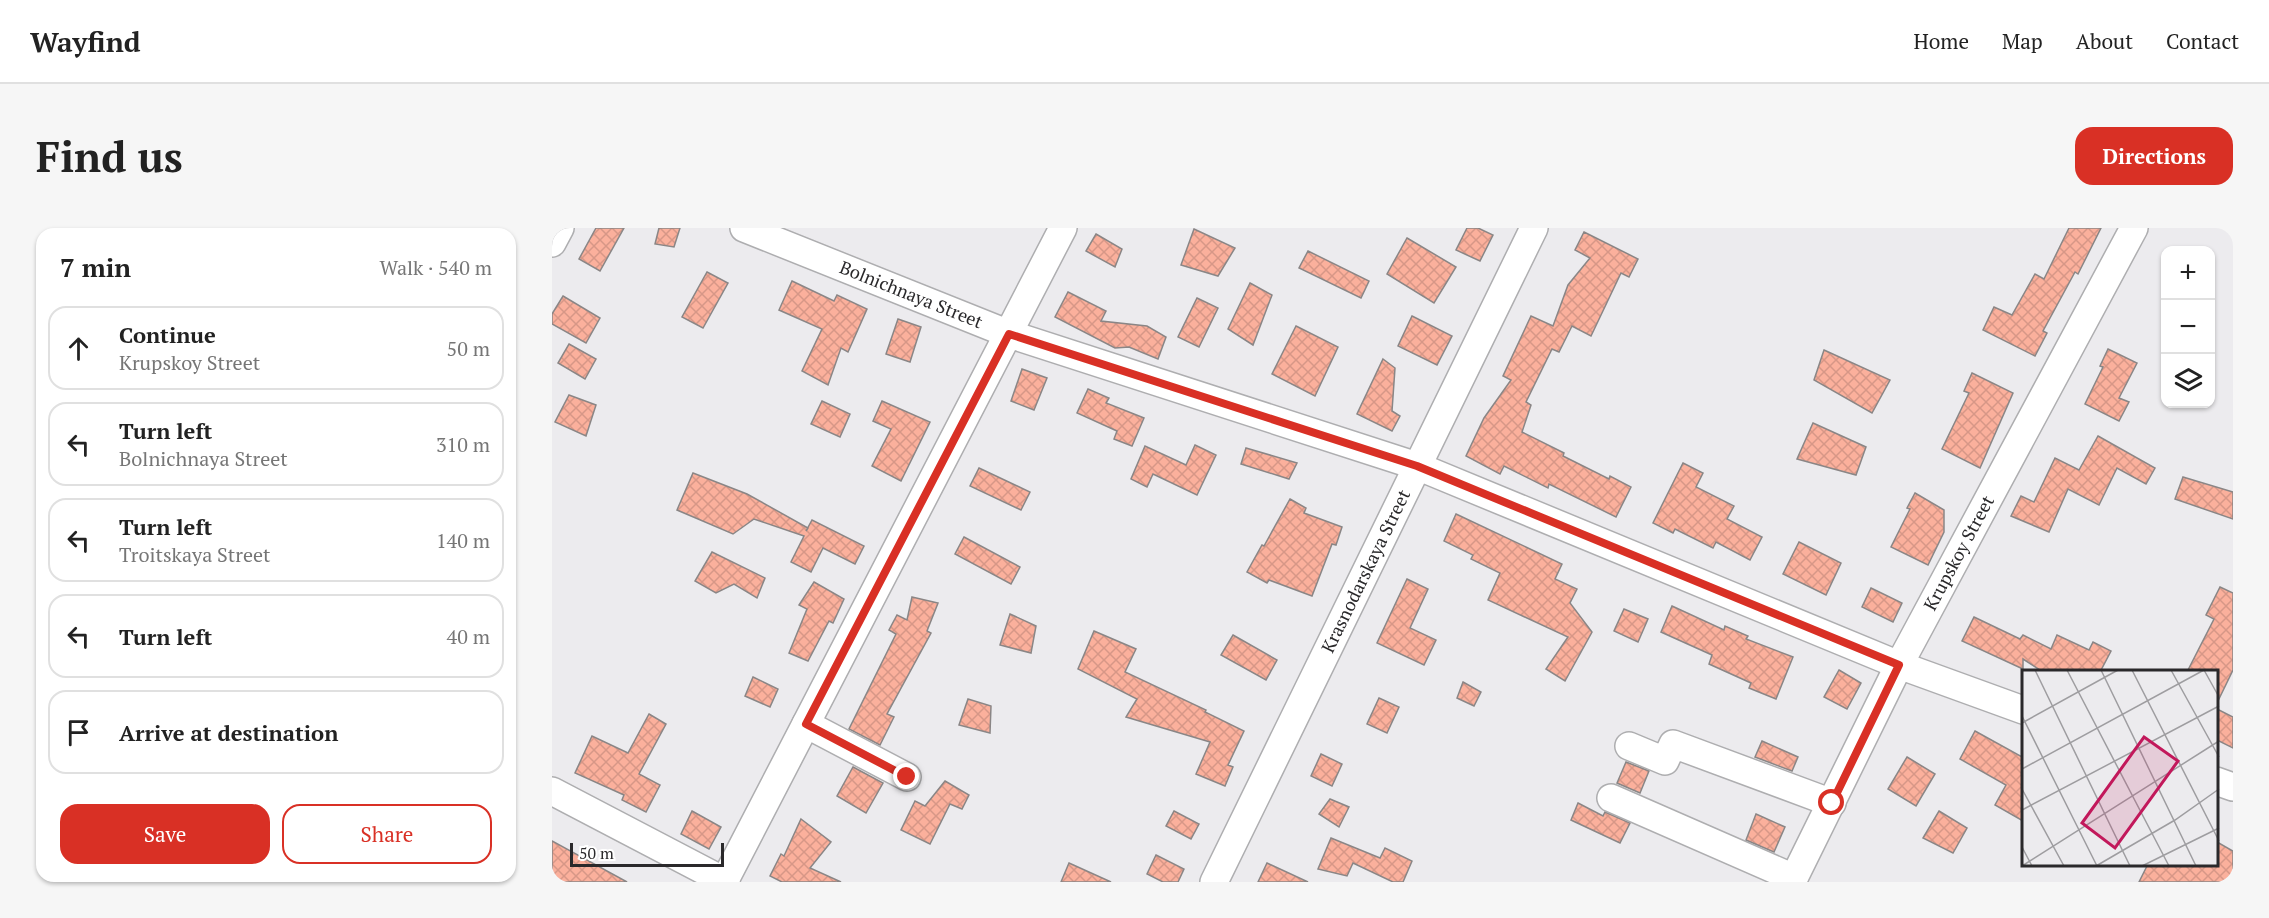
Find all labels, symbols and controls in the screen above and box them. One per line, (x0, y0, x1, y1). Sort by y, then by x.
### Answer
text: Wayfind (30, 23, 141, 60)
text: Home (1913, 27, 1969, 55)
text: Map (2002, 27, 2043, 55)
text: About (2076, 27, 2133, 55)
text: Contact (2166, 27, 2239, 55)
button: Directions (2075, 127, 2233, 185)
text: Find us (36, 128, 183, 184)
map controls (2161, 246, 2215, 408)
button: + (2161, 246, 2215, 300)
text: 7 min (60, 250, 131, 284)
text: Walk · 540 m (380, 254, 492, 281)
street label: Bolnichnaya Street (836, 255, 987, 333)
button: − (2161, 300, 2215, 354)
text: Continue (119, 320, 216, 349)
icon: ahead (62, 332, 95, 365)
text: 50 m (447, 335, 490, 362)
text: Krupskoy Street (119, 349, 260, 376)
button: layers (2161, 354, 2215, 408)
text: Turn left (119, 416, 212, 445)
icon: left (62, 428, 95, 461)
text: 310 m (436, 431, 490, 458)
text: Bolnichnaya Street (119, 445, 288, 472)
street label: Krasnodarskaya Street (1315, 485, 1415, 656)
street label: Krupskoy Street (1918, 491, 1999, 614)
text: Turn left (119, 512, 212, 541)
icon: left (62, 524, 95, 557)
text: 140 m (436, 527, 490, 554)
text: Troitskaya Street (119, 541, 270, 568)
icon: left (62, 620, 95, 653)
text: Turn left (119, 622, 212, 651)
text: 40 m (447, 623, 490, 650)
inset map (2022, 670, 2218, 867)
icon: arrive (62, 716, 95, 749)
text: Arrive at destination (119, 718, 338, 747)
route end (893, 763, 919, 789)
route start (1818, 789, 1844, 815)
button: Save (60, 804, 270, 864)
button: Share (282, 804, 492, 864)
scale bar (570, 840, 724, 868)
text: 50 m (579, 842, 614, 864)

